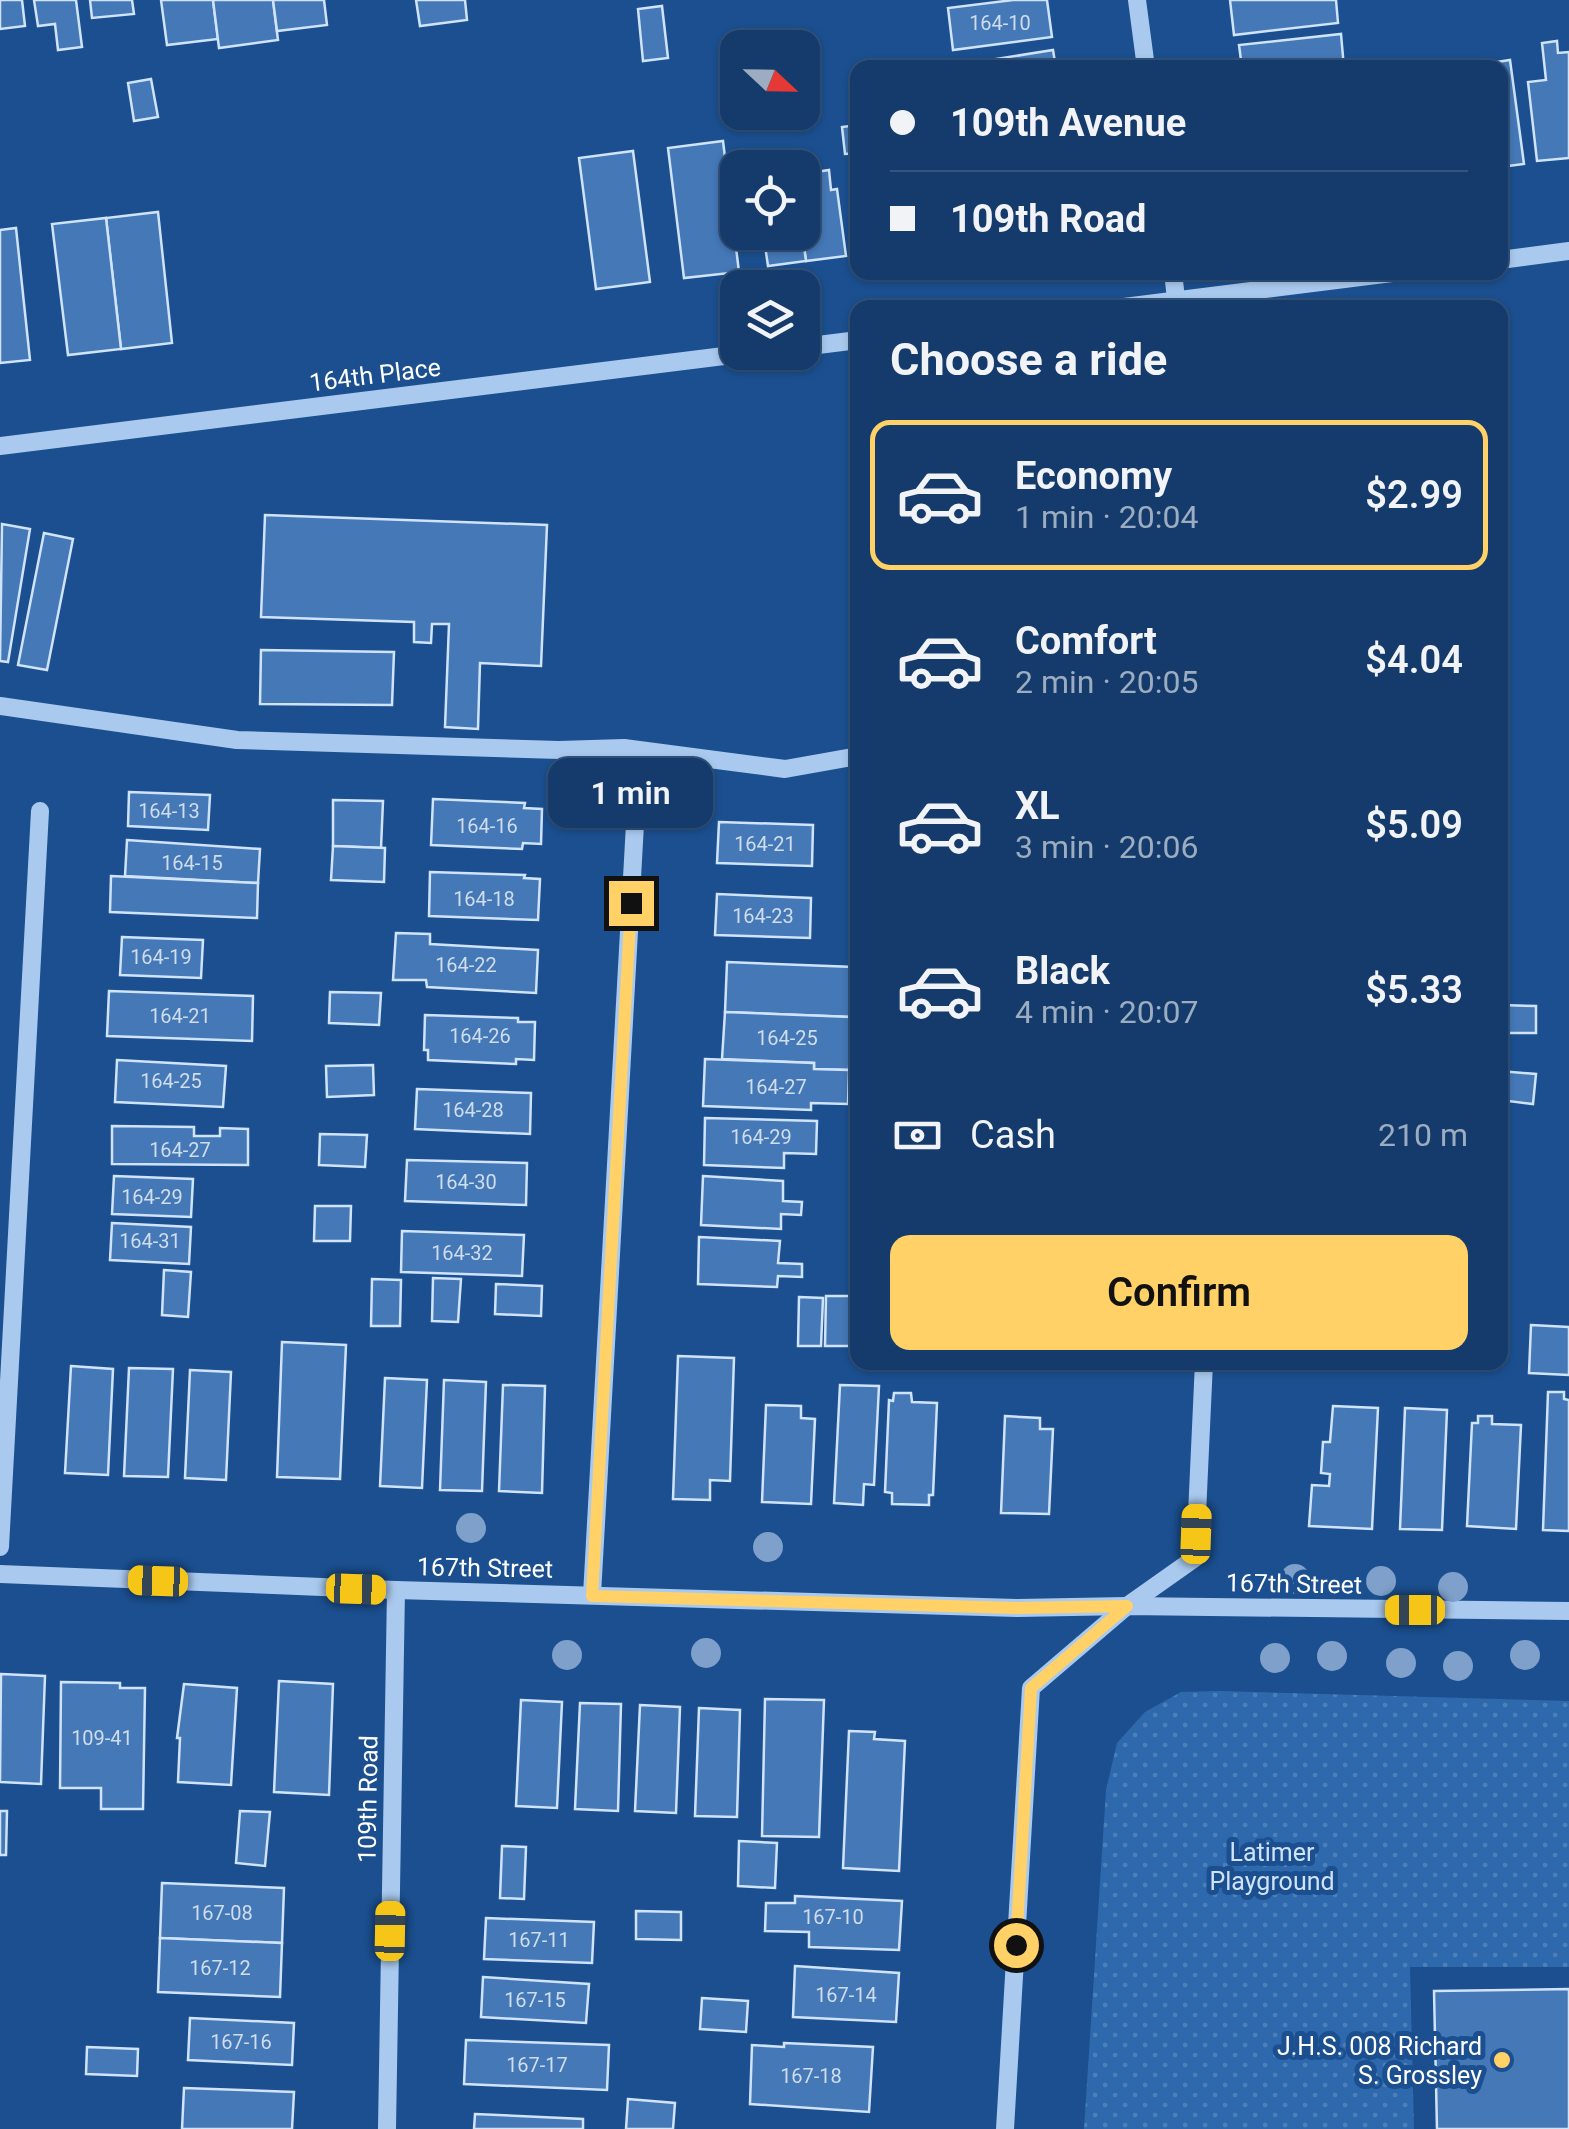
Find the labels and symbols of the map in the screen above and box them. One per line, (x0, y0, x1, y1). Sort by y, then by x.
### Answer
house number: 164-10 (969, 11, 1031, 35)
north arrow (720, 30, 820, 130)
street label: 164th Place (308, 353, 442, 397)
callout: 1 min (548, 758, 714, 828)
house number: 164-13 (138, 799, 200, 823)
house number: 164-16 (456, 814, 518, 838)
house number: 164-21 (734, 832, 796, 856)
house number: 164-15 (161, 851, 223, 875)
route end (609, 881, 654, 926)
house number: 164-18 (453, 887, 515, 911)
house number: 164-23 (732, 904, 794, 928)
house number: 164-19 (130, 945, 192, 969)
house number: 164-22 (435, 953, 497, 977)
house number: 164-21 (149, 1004, 211, 1028)
house number: 164-26 (449, 1024, 511, 1048)
house number: 164-25 (756, 1026, 818, 1050)
house number: 164-25 (140, 1069, 202, 1093)
house number: 164-27 (745, 1075, 807, 1099)
house number: 164-28 (442, 1098, 504, 1122)
house number: 164-29 (730, 1125, 792, 1149)
house number: 164-27 (149, 1138, 211, 1162)
house number: 164-30 (435, 1170, 497, 1194)
house number: 164-29 (121, 1185, 183, 1209)
house number: 164-31 (119, 1229, 181, 1253)
house number: 164-32 (431, 1241, 493, 1265)
car (1180, 1503, 1212, 1565)
street label: 167th Street (417, 1552, 553, 1584)
car (127, 1565, 189, 1597)
street label: 167th Street (1226, 1568, 1362, 1600)
car (325, 1573, 387, 1605)
car (1385, 1595, 1445, 1625)
house number: 109-41 (71, 1726, 133, 1750)
street label: 109th Road (352, 1735, 384, 1863)
park label: Latimer Playground (1209, 1838, 1335, 1896)
house number: 167-08 (191, 1901, 253, 1925)
car (374, 1901, 406, 1961)
house number: 167-10 (802, 1905, 864, 1929)
route start (994, 1923, 1039, 1968)
house number: 167-11 (508, 1928, 570, 1952)
house number: 167-12 (189, 1956, 251, 1980)
house number: 167-14 (815, 1983, 877, 2007)
house number: 167-15 (504, 1988, 566, 2012)
house number: 167-16 (210, 2030, 272, 2054)
place label: J.H.S. 008 Richard S. Grossley (1277, 2032, 1482, 2090)
marker: J.H.S. 008 Richard S. Grossley (1491, 2049, 1513, 2071)
house number: 167-17 (506, 2053, 568, 2077)
house number: 167-18 (780, 2064, 842, 2088)

